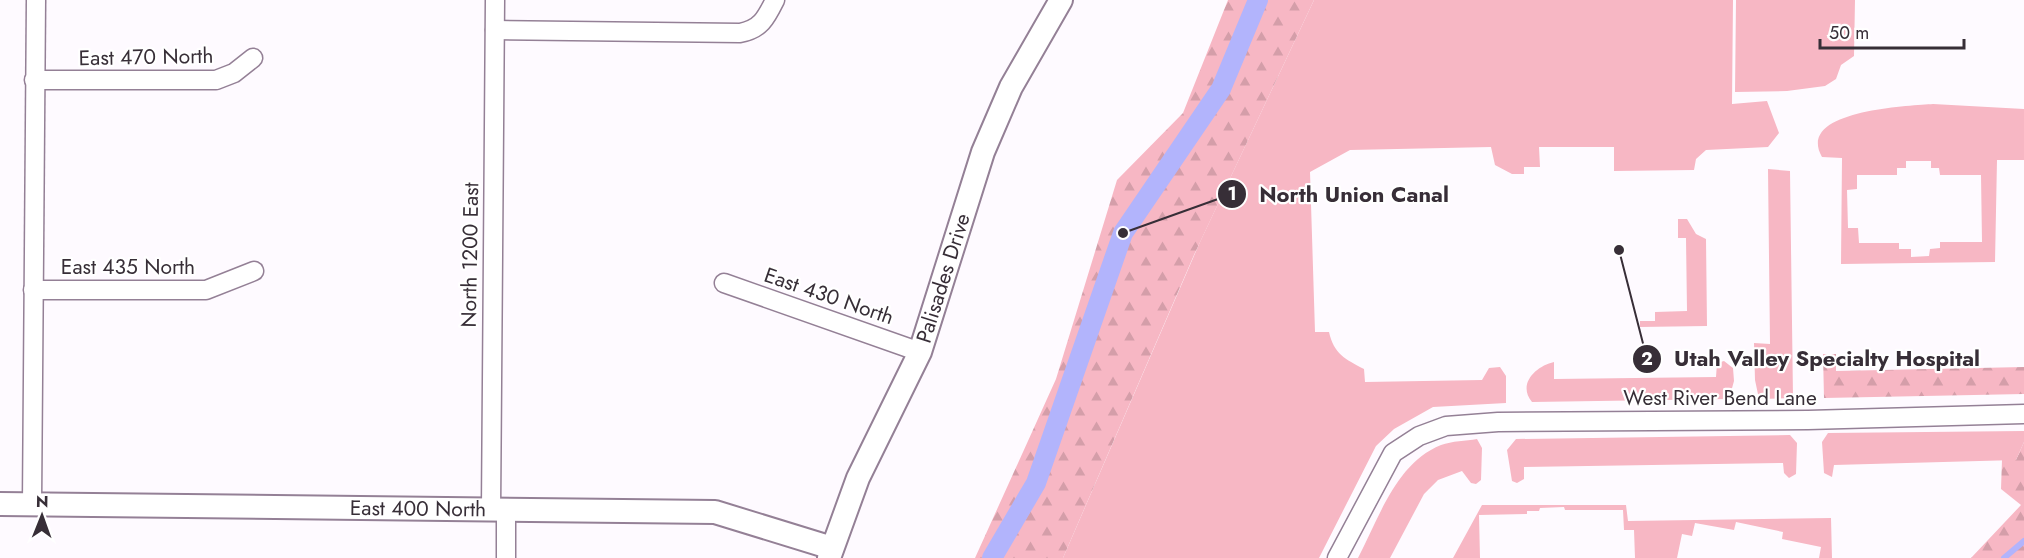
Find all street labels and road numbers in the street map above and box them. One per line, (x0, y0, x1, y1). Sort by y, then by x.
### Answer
street label: East 470 North (78, 41, 214, 73)
street label: North 1200 East (454, 182, 486, 328)
street label: Palisades Drive (909, 209, 978, 347)
street label: East 435 North (61, 252, 195, 282)
street label: East 430 North (760, 260, 898, 332)
street label: West River Bend Lane (1623, 383, 1817, 413)
street label: East 400 North (350, 493, 486, 524)

